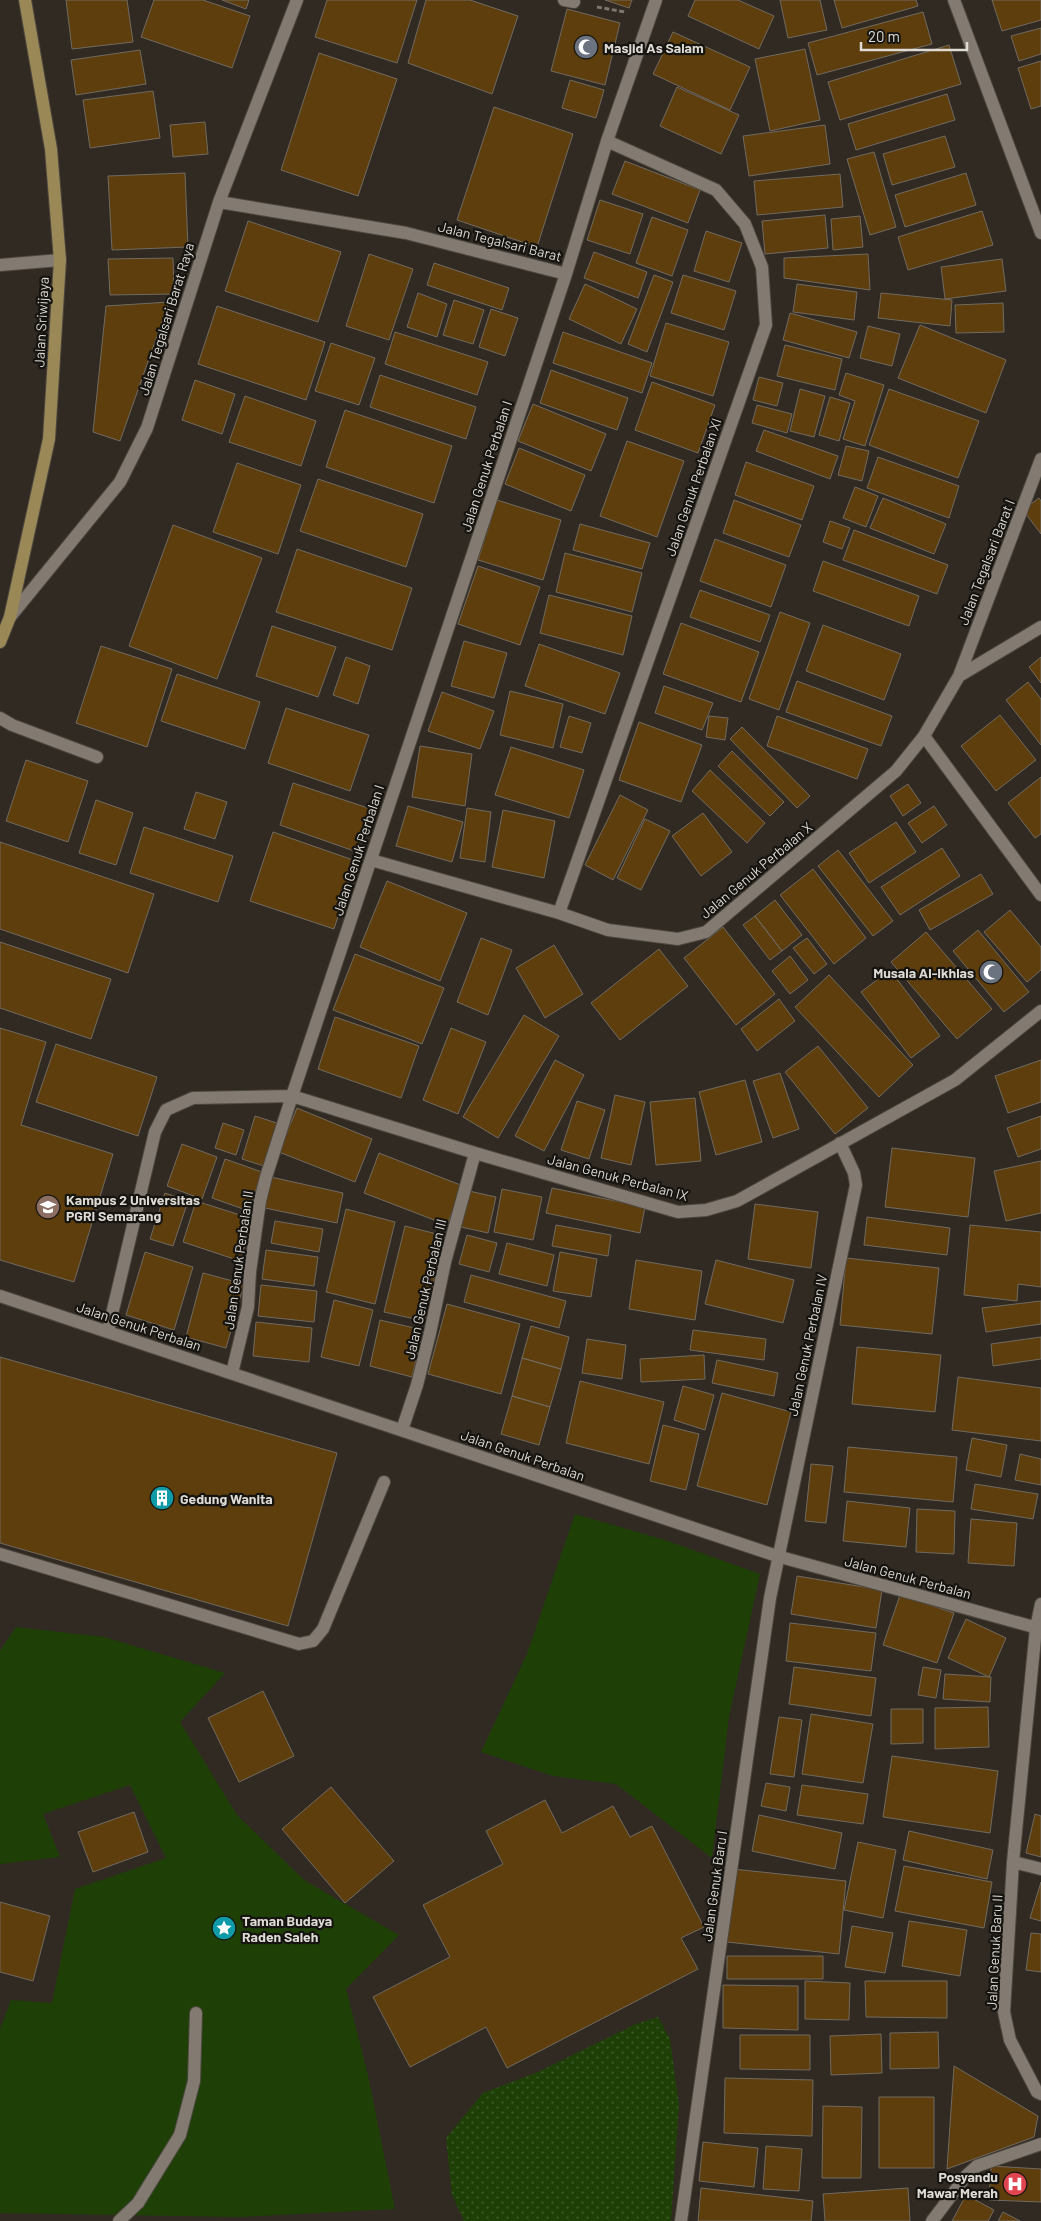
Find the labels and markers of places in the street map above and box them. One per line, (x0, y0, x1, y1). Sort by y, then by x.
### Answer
mosque icon: Masjid As Salam (573, 34, 599, 60)
place label: Masjid As Salam (604, 39, 704, 56)
mosque icon: Musala Al-Ikhlas (978, 959, 1004, 985)
place label: Musala Al-Ikhlas (873, 964, 974, 981)
place label: Kampus 2 Universitas PGRI Semarang (66, 1191, 200, 1224)
school or university icon: Kampus 2 Universitas PGRI Semarang (35, 1194, 61, 1220)
building icon: Gedung Wanita (149, 1485, 175, 1511)
place label: Gedung Wanita (180, 1490, 273, 1507)
place label: Taman Budaya Raden Saleh (242, 1912, 332, 1945)
place icon: Taman Budaya Raden Saleh (211, 1915, 237, 1941)
place label: Posyandu Mawar Merah (917, 2168, 998, 2201)
hospital icon: Posyandu Mawar Merah (1002, 2171, 1028, 2197)

